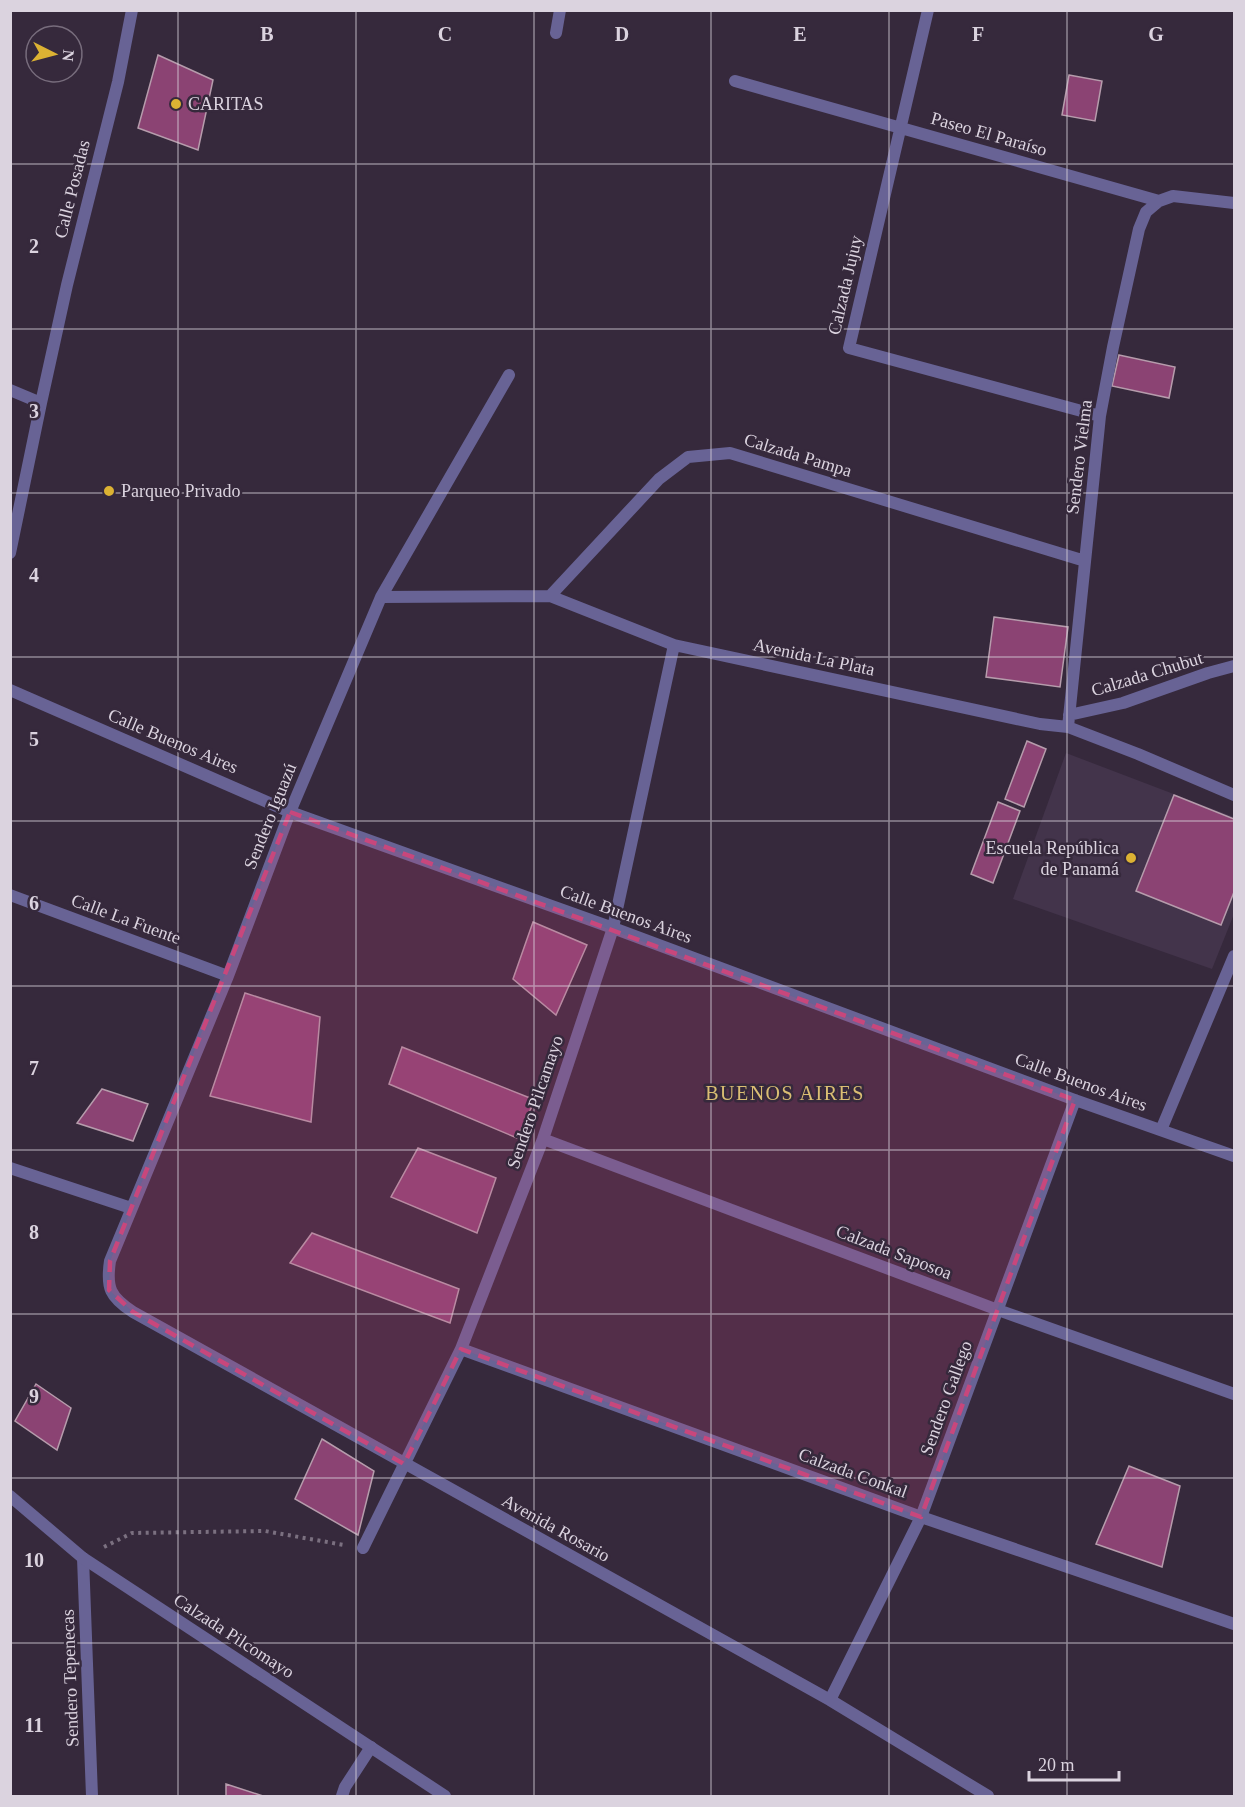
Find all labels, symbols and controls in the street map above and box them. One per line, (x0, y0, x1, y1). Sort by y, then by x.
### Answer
text: B (260, 23, 274, 45)
text: C (438, 23, 452, 45)
text: D (615, 23, 629, 45)
text: E (793, 23, 807, 45)
text: F (972, 23, 984, 45)
text: G (1148, 23, 1164, 45)
north arrow (24, 24, 84, 84)
text: N (59, 49, 77, 63)
place label: CARITAS (188, 94, 264, 114)
marker: CARITAS (169, 97, 183, 111)
street label: Paseo El Paraíso (929, 108, 1049, 160)
street label: Calle Posadas (50, 138, 94, 240)
street label: Calzada Jujuy (824, 233, 866, 337)
text: 2 (29, 235, 39, 257)
street label: Sendero Vielma (1062, 399, 1096, 515)
text: 3 (29, 400, 39, 422)
street label: Calzada Pampa (742, 429, 854, 481)
place label: Parqueo Privado (121, 481, 240, 501)
marker: Parqueo Privado (102, 484, 116, 498)
text: 4 (29, 564, 39, 586)
street label: Avenida La Plata (751, 634, 877, 680)
street label: Calzada Chubut (1089, 648, 1205, 700)
street label: Calle Buenos Aires (105, 705, 241, 777)
text: 5 (29, 728, 39, 750)
street label: Sendero Iguazú (240, 760, 300, 872)
place label: Escuela República de Panamá (986, 838, 1119, 879)
marker: Escuela República de Panamá (1124, 851, 1138, 865)
street label: Calle Buenos Aires (557, 881, 695, 947)
street label: Calle La Fuente (69, 890, 183, 948)
text: 6 (29, 892, 39, 914)
street label: Sendero Pilcamayo (503, 1033, 567, 1171)
street label: Calle Buenos Aires (1012, 1049, 1150, 1115)
text: 7 (29, 1057, 39, 1079)
district label: BUENOS AIRES (705, 1082, 865, 1104)
text: 8 (29, 1221, 39, 1243)
street label: Calzada Saposoa (833, 1221, 955, 1283)
street label: Sendero Gallego (916, 1338, 976, 1458)
text: 9 (29, 1385, 39, 1407)
street label: Calzada Conkal (796, 1444, 910, 1502)
street label: Avenida Rosario (499, 1490, 613, 1566)
text: 10 (24, 1549, 44, 1571)
street label: Calzada Pilcomayo (170, 1590, 298, 1682)
street label: Sendero Tepenecas (58, 1609, 82, 1747)
text: 11 (25, 1714, 43, 1736)
scale bar (1029, 1744, 1119, 1782)
text: 20 m (1038, 1755, 1075, 1775)

